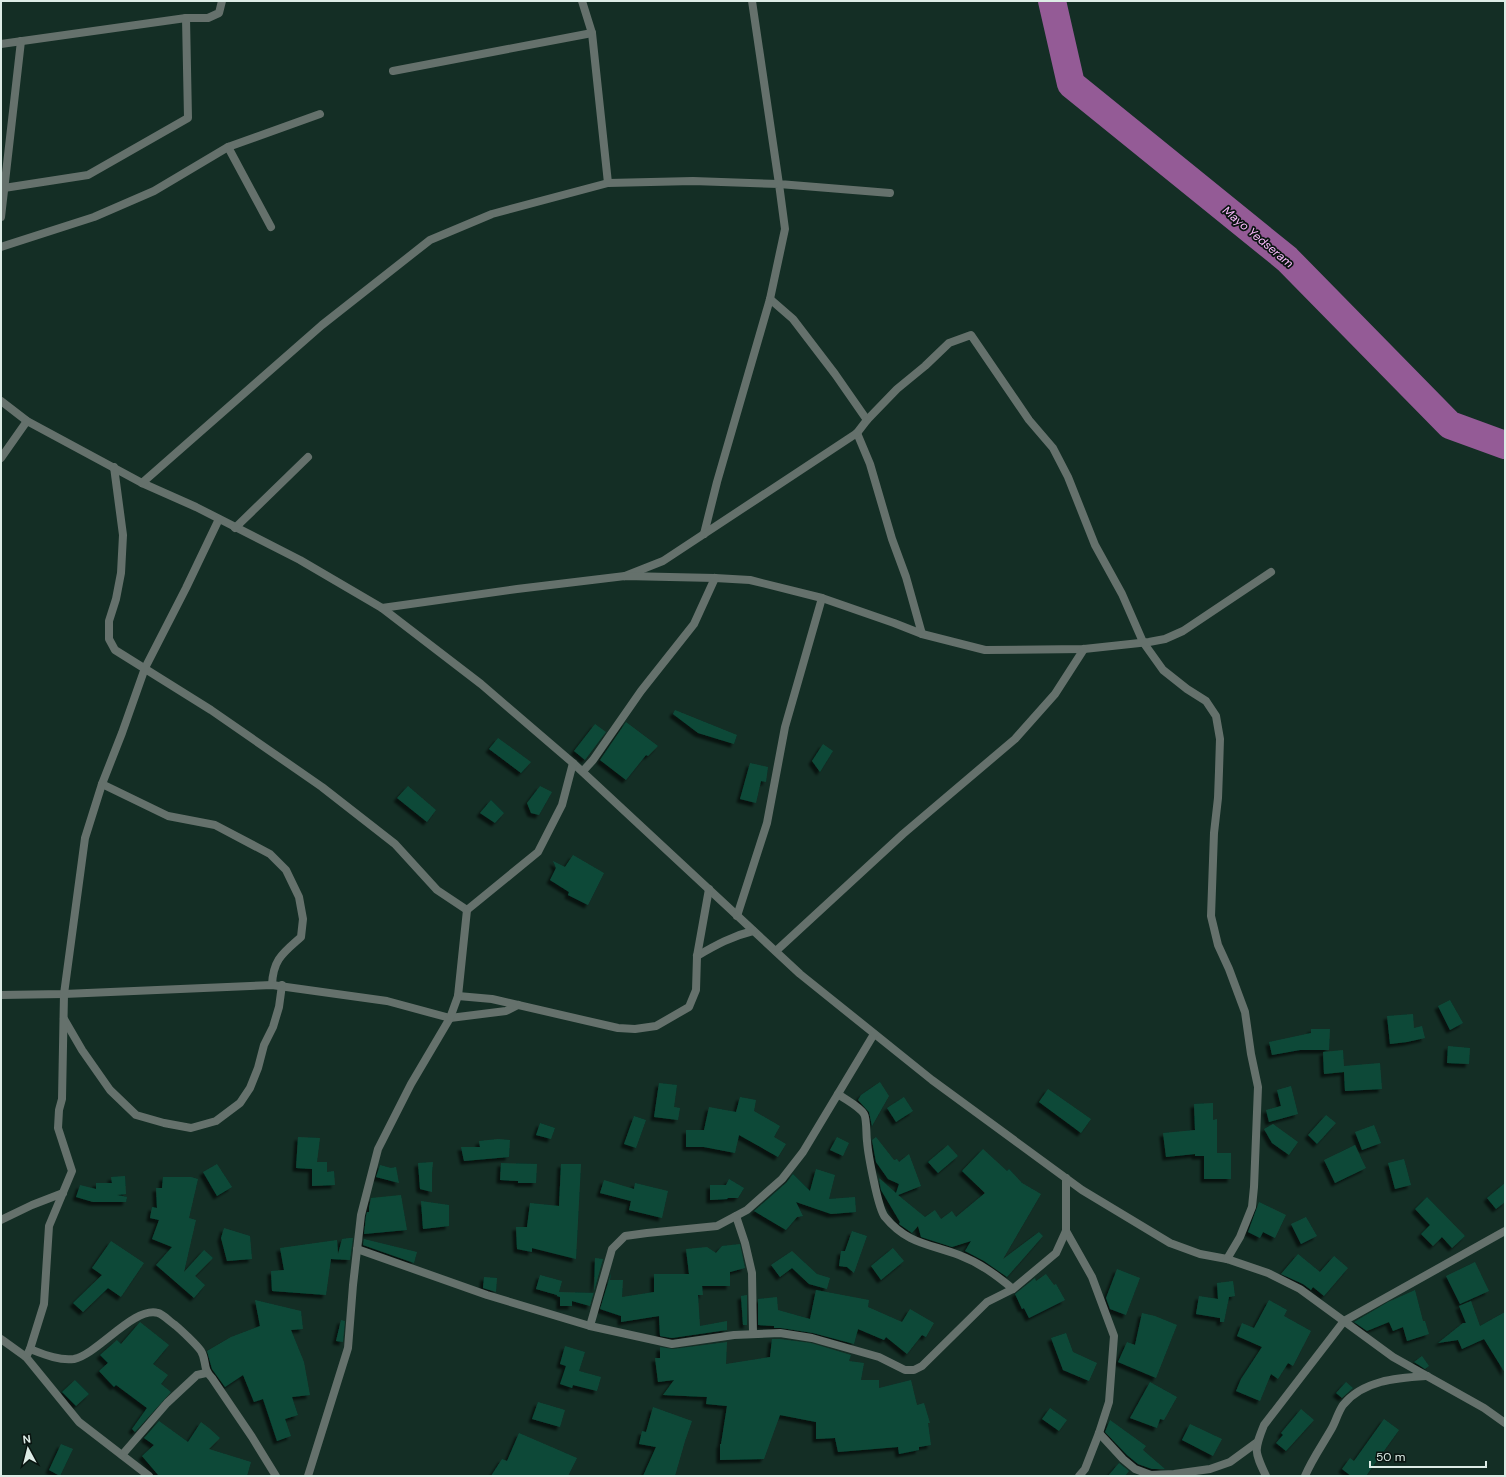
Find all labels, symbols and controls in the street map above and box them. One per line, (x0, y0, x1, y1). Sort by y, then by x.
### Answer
water label: Mayo Yedseram (1219, 203, 1297, 272)
north arrow (8, 1429, 48, 1469)
text: N (22, 1432, 32, 1447)
scale bar (1370, 1443, 1486, 1469)
text: 50 m (1376, 1449, 1405, 1465)

